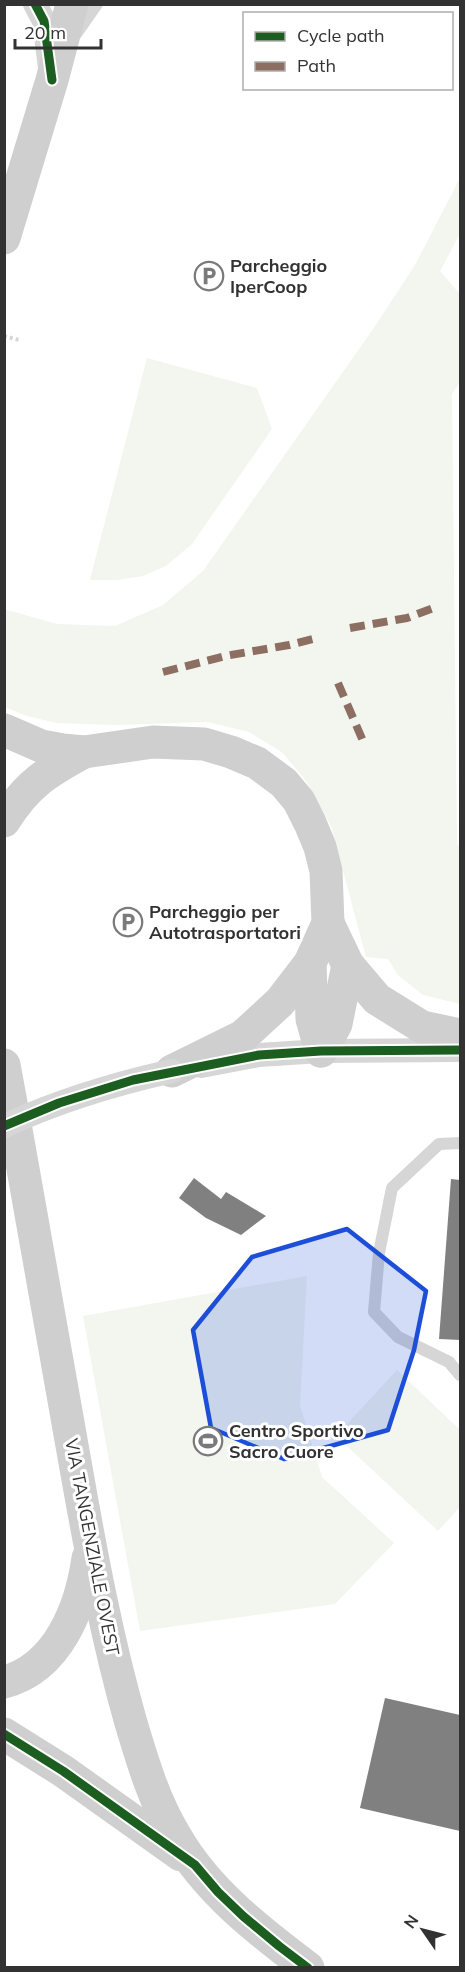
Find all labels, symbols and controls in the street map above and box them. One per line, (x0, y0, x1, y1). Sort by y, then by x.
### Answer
scale bar (15, 12, 100, 50)
legend (243, 12, 453, 90)
text: 20 m (24, 21, 66, 44)
text: Cycle path (297, 24, 384, 47)
text: Path (297, 54, 336, 77)
place label: Parcheggio IperCoop (230, 254, 327, 298)
parking icon: Parcheggio IperCoop (193, 260, 225, 292)
place label: Parcheggio per Autotrasportatori (149, 900, 301, 944)
parking icon: Parcheggio per Autotrasportatori (112, 906, 144, 938)
place label: Centro Sportivo Sacro Cuore (229, 1419, 364, 1463)
sports icon: Centro Sportivo Sacro Cuore (192, 1425, 224, 1457)
street label: VIA TANGENZIALE OVEST (60, 1436, 125, 1657)
north arrow (393, 1900, 453, 1960)
text: N (399, 1911, 422, 1932)

